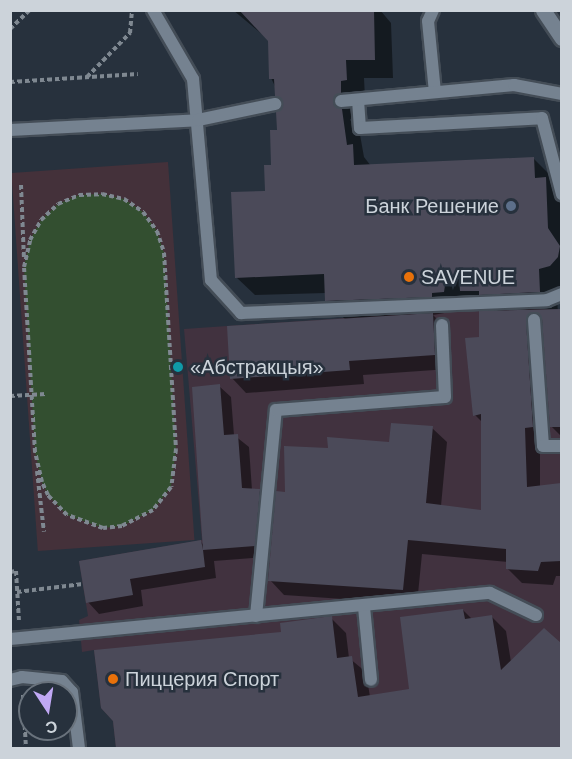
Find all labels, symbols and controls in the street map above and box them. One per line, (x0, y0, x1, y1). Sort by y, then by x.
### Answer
place label: Банк Решение (365, 194, 499, 218)
marker: Банк Решение (504, 199, 518, 213)
place label: SAVENUE (421, 265, 515, 289)
marker: SAVENUE (402, 270, 416, 284)
place label: «Абстракцыя» (190, 355, 324, 379)
marker: «Абстракцыя» (171, 360, 185, 374)
place label: Пиццерия Спорт (125, 667, 279, 691)
marker: Пиццерия Спорт (106, 672, 120, 686)
north arrow (18, 681, 78, 741)
text: С (44, 718, 59, 737)

